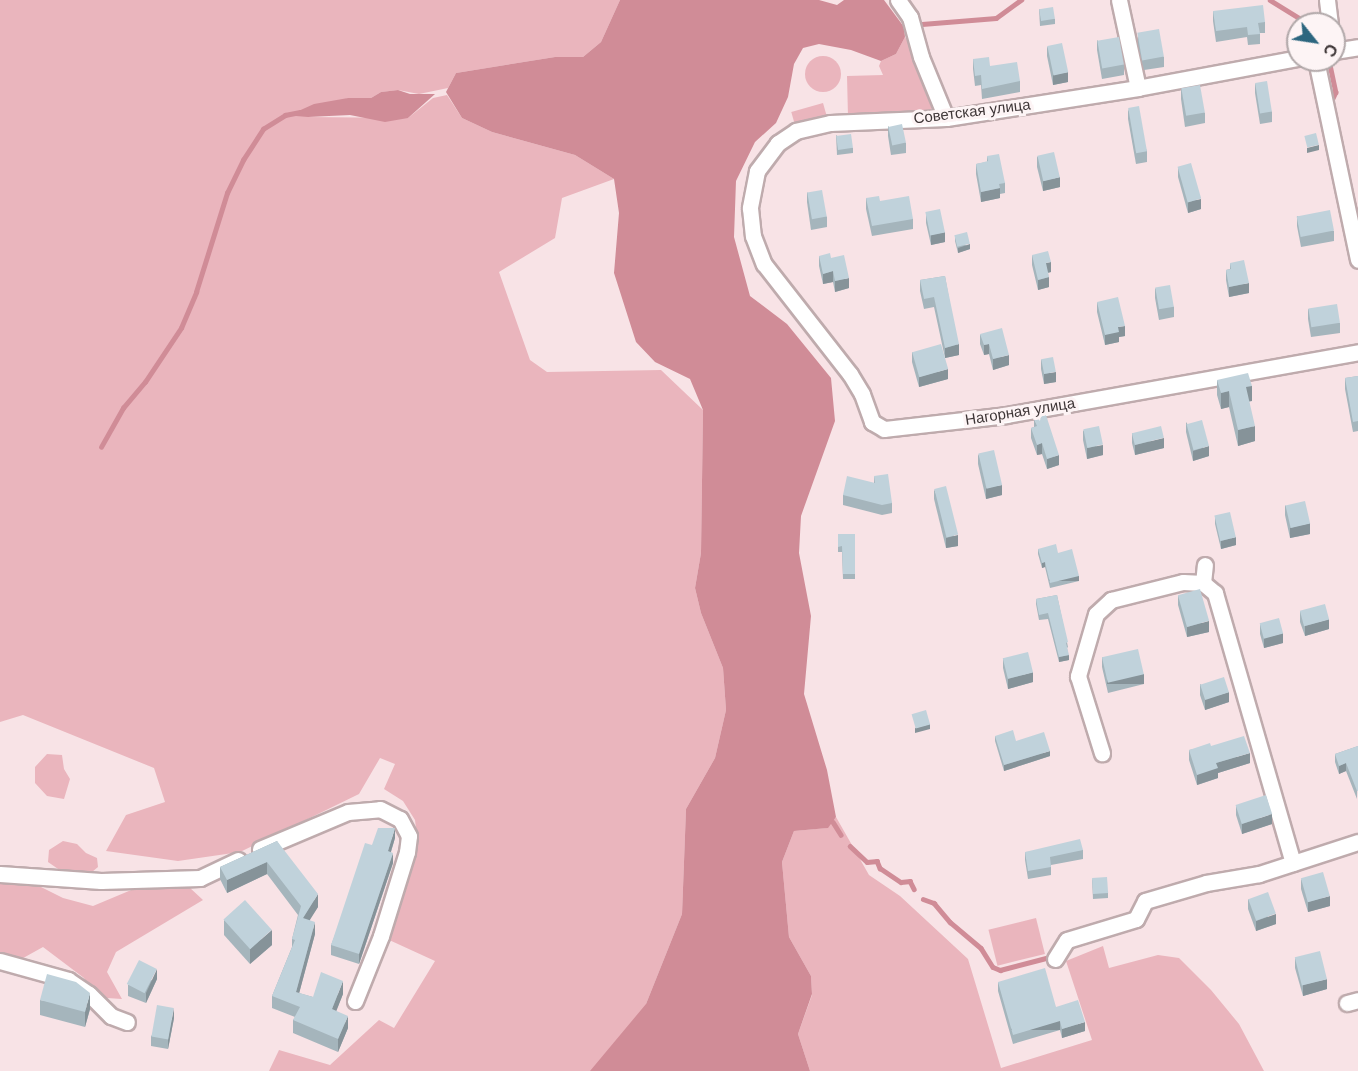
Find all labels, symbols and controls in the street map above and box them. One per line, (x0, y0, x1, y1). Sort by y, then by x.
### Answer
north arrow (1286, 12, 1346, 72)
text: С (1320, 41, 1341, 60)
street label: Советская улица (912, 95, 1032, 127)
street label: Нагорная улица (964, 393, 1076, 429)

